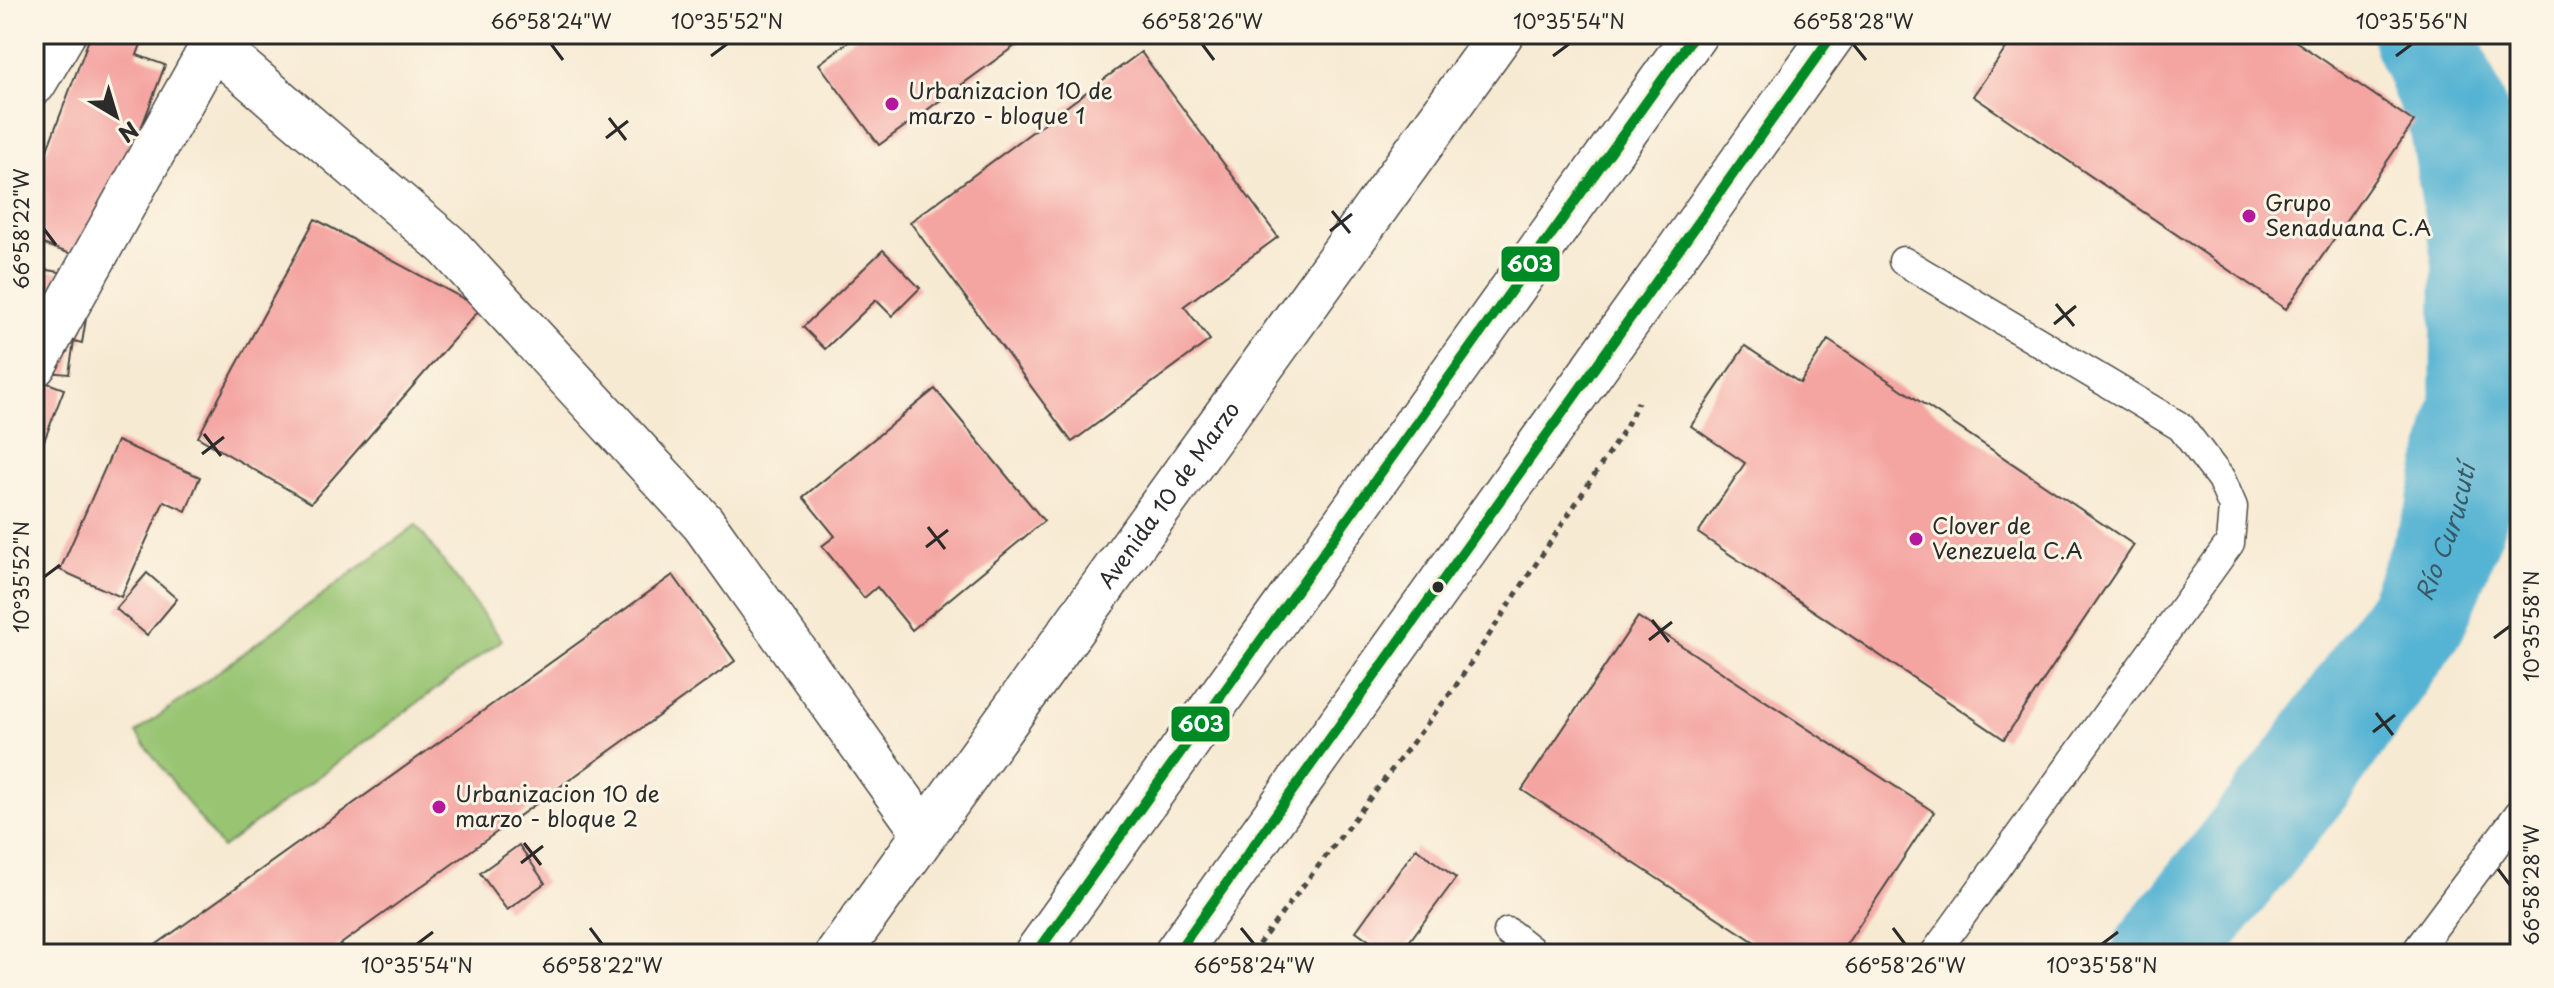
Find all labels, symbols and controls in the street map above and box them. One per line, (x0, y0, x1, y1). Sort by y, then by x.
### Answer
text: 66°58'24"W (491, 6, 612, 36)
text: 10°35'52"N (671, 6, 783, 36)
text: 66°58'26"W (1141, 6, 1263, 36)
text: 10°35'54"N (1513, 6, 1625, 36)
text: 66°58'28"W (1792, 6, 1914, 36)
text: 10°35'56"N (2356, 6, 2468, 36)
place label: Urbanizacion 10 de marzo - bloque 1 (908, 73, 1113, 131)
north arrow (76, 76, 156, 156)
marker: Urbanizacion 10 de marzo - bloque 1 (883, 95, 901, 113)
text: N (112, 115, 146, 151)
text: 66°58'22"W (6, 168, 36, 290)
place label: Grupo Senaduana C.A (2265, 185, 2431, 243)
marker: Grupo Senaduana C.A (2240, 207, 2258, 225)
line badge: 603 (1500, 245, 1561, 283)
text: 603 (1507, 246, 1553, 279)
street label: Avenida 10 de Marzo (1089, 394, 1246, 594)
water label: Río Curucutí (2405, 455, 2484, 605)
place label: Clover de Venezuela C.A (1932, 508, 2083, 566)
text: 10°35'52"N (6, 521, 36, 633)
marker: Clover de Venezuela C.A (1907, 530, 1925, 548)
text: 10°35'58"N (2516, 570, 2546, 682)
unlabelled marker (1430, 579, 1446, 595)
line badge: 603 (1170, 705, 1231, 743)
text: 603 (1178, 706, 1224, 739)
place label: Urbanizacion 10 de marzo - bloque 2 (455, 776, 660, 834)
marker: Urbanizacion 10 de marzo - bloque 2 (430, 798, 448, 816)
text: 66°58'28"W (2516, 824, 2546, 946)
text: 10°35'54"N (361, 950, 473, 980)
text: 66°58'22"W (542, 950, 663, 980)
text: 66°58'24"W (1194, 950, 1315, 980)
text: 66°58'26"W (1844, 950, 1966, 980)
text: 10°35'58"N (2046, 950, 2158, 980)

